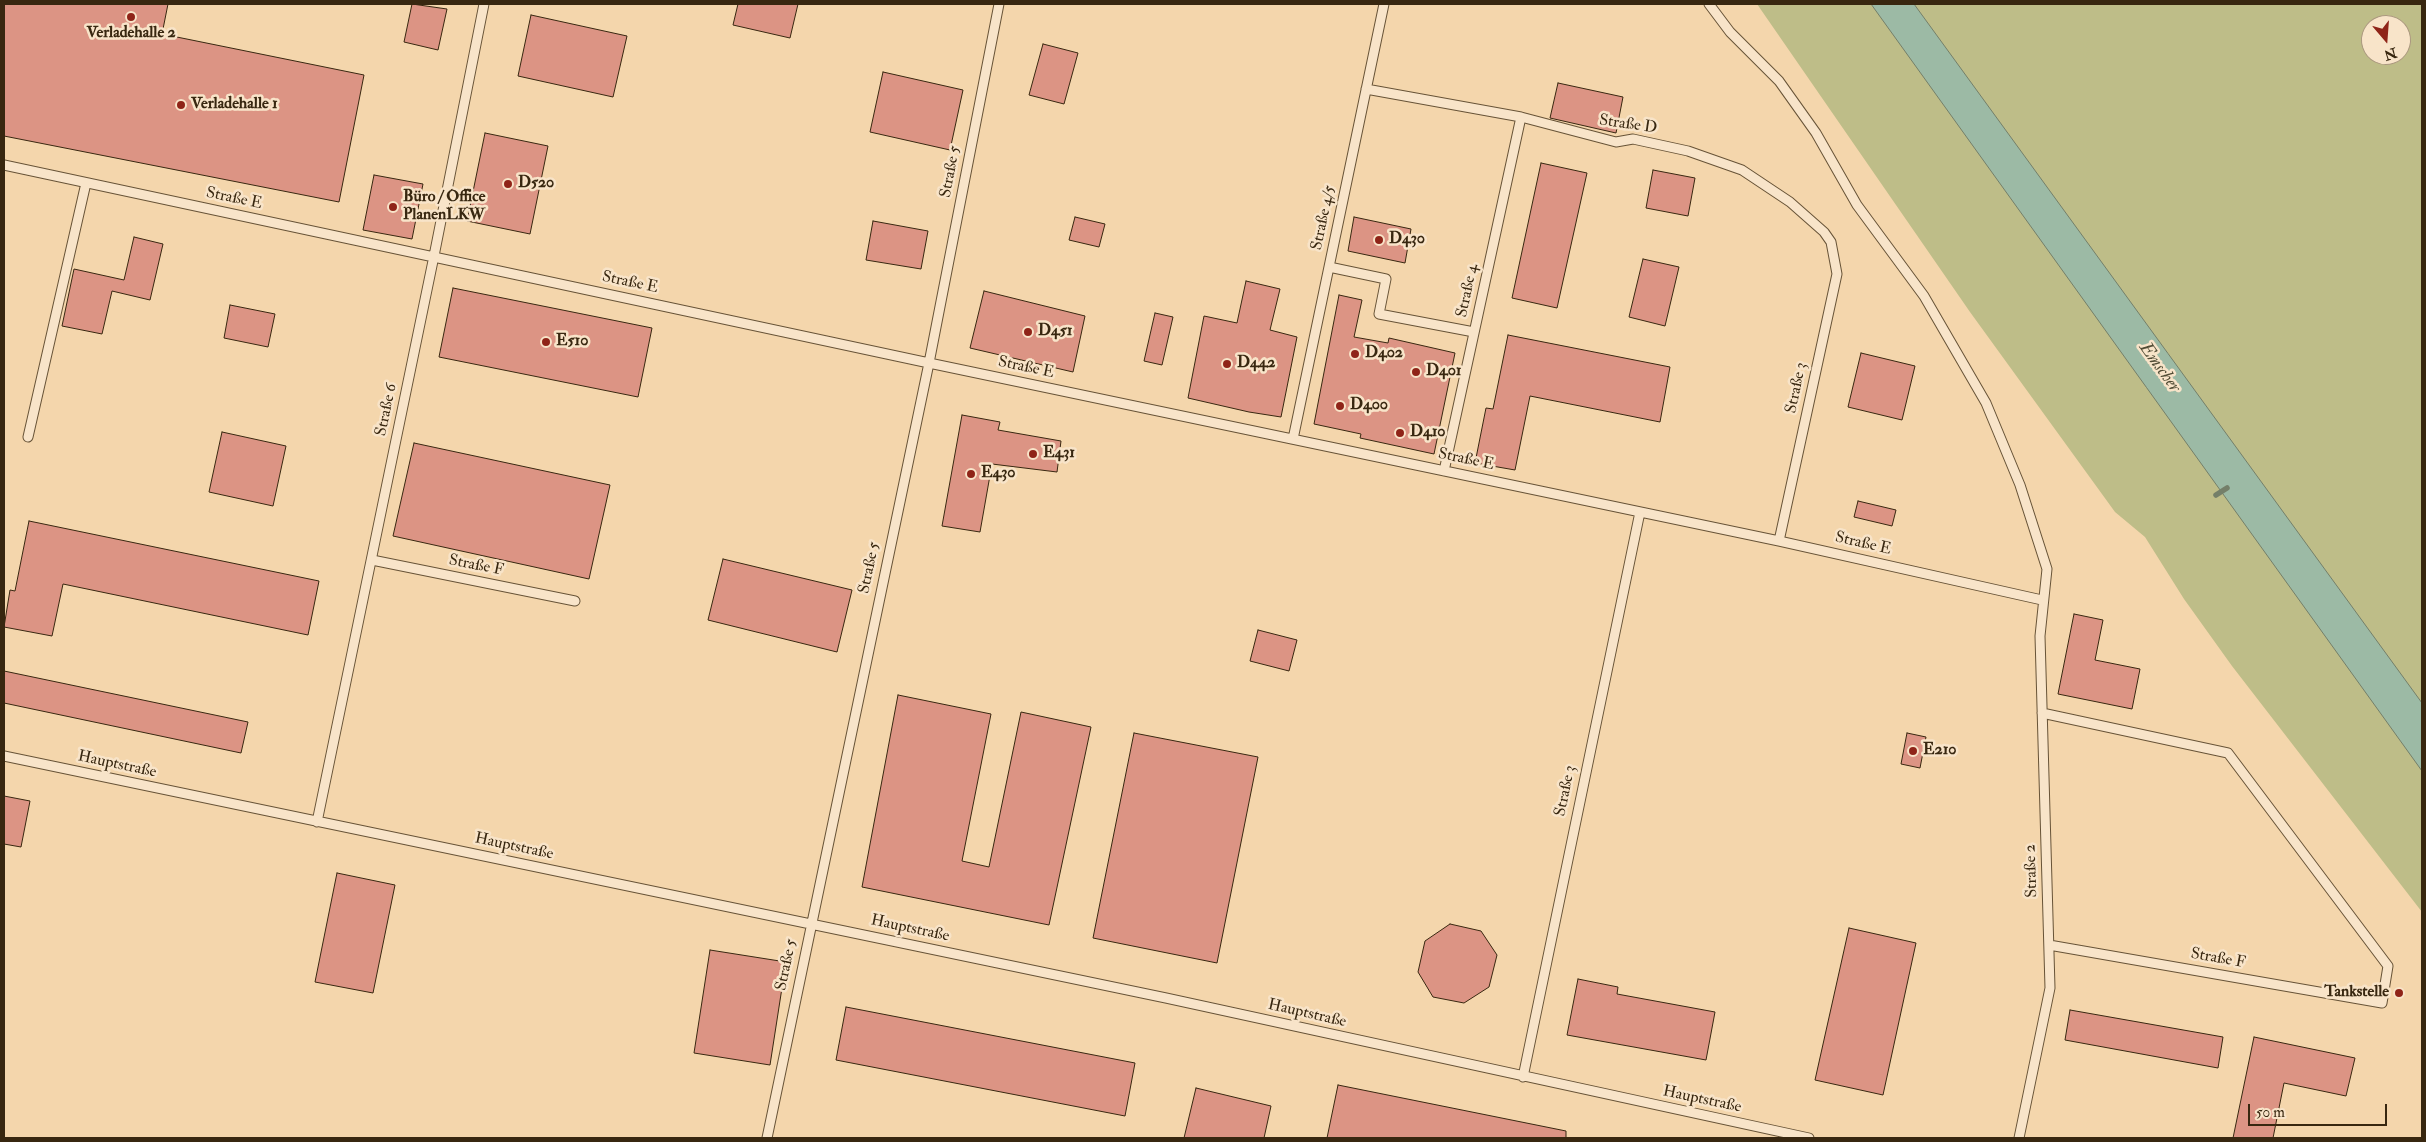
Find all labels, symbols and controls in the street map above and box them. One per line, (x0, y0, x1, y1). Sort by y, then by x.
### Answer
marker: Verladehalle 2 (125, 11, 137, 23)
north arrow (2361, 15, 2411, 65)
place label: Verladehalle 2 (86, 24, 176, 44)
text: N (2382, 44, 2399, 64)
place label: Verladehalle 1 (191, 95, 278, 115)
marker: Verladehalle 1 (175, 99, 187, 111)
street label: Straße D (1598, 111, 1658, 139)
street label: Straße 5 (937, 144, 965, 200)
place label: D520 (518, 174, 554, 194)
marker: D520 (502, 178, 514, 190)
street label: Straße E (204, 184, 264, 214)
street label: Straße 4/5 (1308, 184, 1340, 252)
place label: Büro / Office PlanenLKW (403, 188, 485, 226)
marker: Büro / Office PlanenLKW (387, 201, 399, 213)
place label: D430 (1389, 230, 1425, 250)
marker: D430 (1373, 234, 1385, 246)
street label: Straße 4 (1453, 263, 1483, 319)
street label: Straße E (600, 268, 660, 298)
place label: D451 (1038, 322, 1072, 342)
marker: D451 (1022, 326, 1034, 338)
place label: E510 (556, 332, 588, 352)
marker: E510 (540, 336, 552, 348)
water label: Emscher (2134, 339, 2184, 397)
place label: D402 (1365, 344, 1403, 364)
marker: D402 (1349, 348, 1361, 360)
street label: Straße E (996, 353, 1056, 383)
place label: D442 (1237, 354, 1275, 374)
marker: D442 (1221, 358, 1233, 370)
street label: Straße 3 (1782, 361, 1812, 415)
place label: D401 (1426, 362, 1461, 382)
marker: D401 (1410, 366, 1422, 378)
street label: Straße 6 (372, 382, 402, 438)
place label: D400 (1350, 396, 1388, 416)
marker: D400 (1334, 400, 1346, 412)
place label: D410 (1410, 423, 1445, 443)
marker: D410 (1394, 427, 1406, 439)
place label: E431 (1043, 444, 1075, 464)
street label: Straße E (1436, 445, 1496, 475)
marker: E431 (1027, 448, 1039, 460)
place label: E430 (981, 464, 1015, 484)
marker: E430 (965, 468, 977, 480)
street label: Straße E (1833, 528, 1893, 560)
street label: Straße 5 (855, 540, 885, 596)
street label: Straße F (447, 551, 505, 581)
place label: E210 (1923, 741, 1956, 761)
marker: E210 (1907, 745, 1919, 757)
street label: Hauptstraße (76, 747, 158, 783)
street label: Straße 3 (1551, 764, 1581, 818)
street label: Hauptstraße (473, 829, 555, 865)
street label: Straße 2 (2021, 844, 2043, 898)
street label: Hauptstraße (869, 911, 951, 947)
street label: Straße 5 (772, 937, 802, 993)
street label: Straße F (2189, 945, 2247, 973)
place label: Tankstelle (2324, 983, 2389, 1003)
marker: Tankstelle (2393, 987, 2405, 999)
street label: Hauptstraße (1266, 996, 1348, 1032)
street label: Hauptstraße (1661, 1082, 1743, 1118)
scale bar (2251, 1094, 2390, 1126)
text: 50 m (2256, 1103, 2285, 1122)

